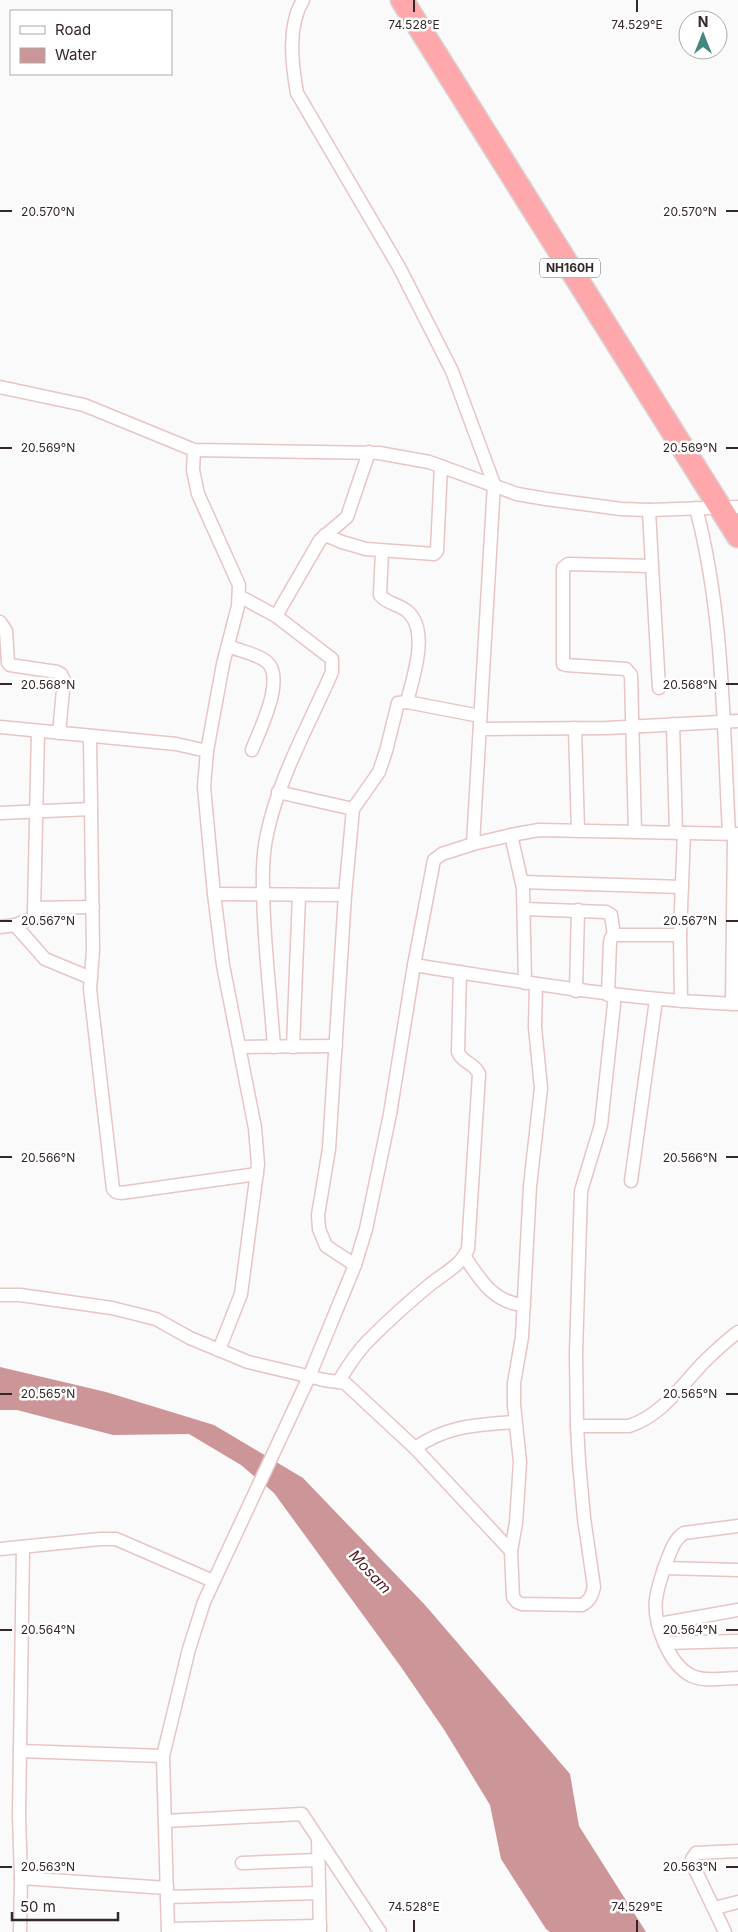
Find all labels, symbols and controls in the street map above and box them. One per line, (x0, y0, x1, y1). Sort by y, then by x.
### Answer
legend (10, 10, 172, 75)
north arrow (678, 10, 728, 60)
text: N (698, 13, 708, 30)
text: 74.528°E (388, 17, 440, 32)
text: 74.529°E (611, 17, 663, 32)
text: Road (55, 20, 91, 39)
text: Water (55, 45, 97, 64)
text: 20.570°N (21, 204, 75, 219)
text: 20.570°N (663, 204, 717, 219)
road number: NH160H (540, 258, 600, 278)
text: 20.569°N (21, 440, 75, 455)
text: 20.569°N (663, 440, 717, 455)
text: 20.568°N (21, 677, 75, 692)
text: 20.568°N (663, 677, 717, 692)
text: 20.567°N (21, 913, 75, 928)
text: 20.567°N (663, 913, 717, 928)
text: 20.566°N (21, 1150, 75, 1165)
text: 20.566°N (663, 1150, 717, 1165)
text: 20.565°N (21, 1386, 75, 1401)
text: 20.565°N (663, 1386, 717, 1401)
water label: Mosam (345, 1546, 395, 1597)
text: 20.564°N (21, 1622, 75, 1637)
text: 20.564°N (663, 1622, 717, 1637)
text: 20.563°N (21, 1859, 75, 1874)
text: 20.563°N (663, 1859, 717, 1874)
scale bar (12, 1890, 119, 1922)
text: 50 m (20, 1897, 56, 1916)
text: 74.528°E (388, 1899, 440, 1914)
text: 74.529°E (611, 1899, 663, 1914)

